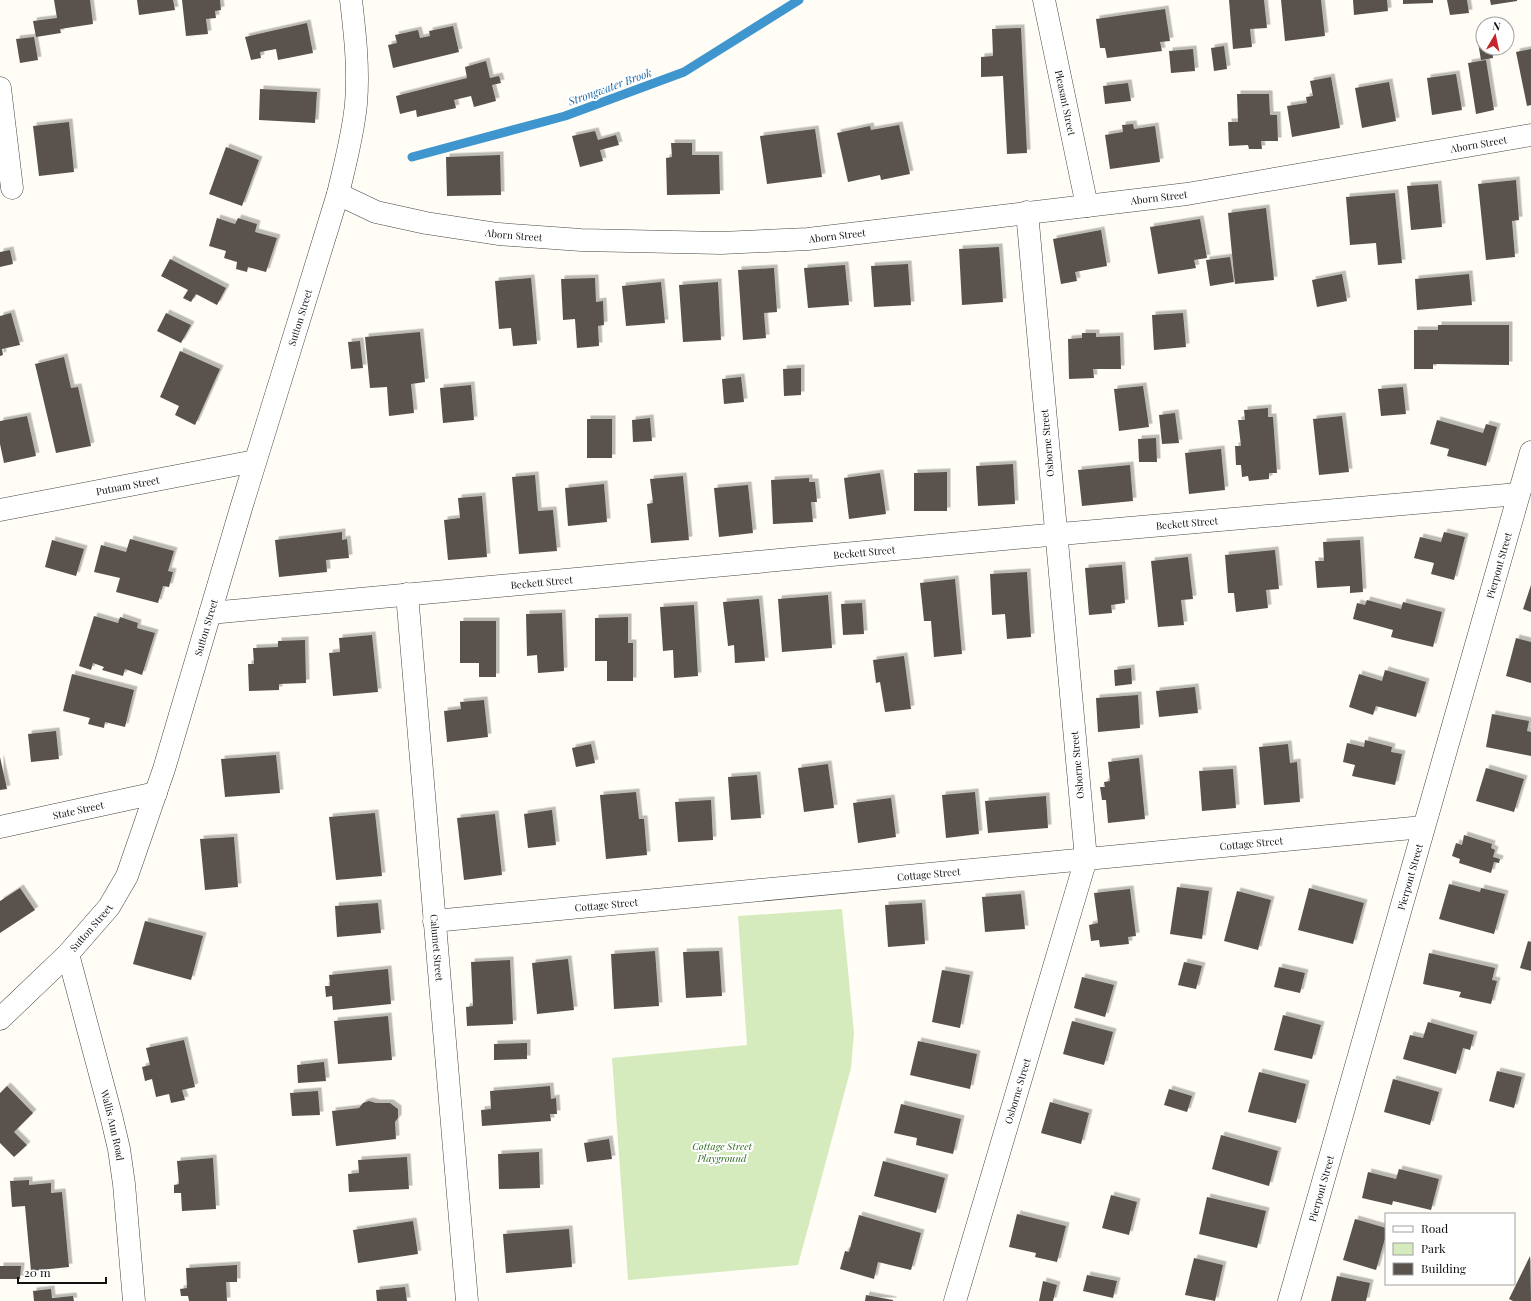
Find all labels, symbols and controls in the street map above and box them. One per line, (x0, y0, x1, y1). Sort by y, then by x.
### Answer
north arrow (1475, 16, 1515, 56)
text: N (1492, 18, 1502, 34)
water label: Strongwater Brook (565, 64, 654, 109)
street label: Pleasant Street (1052, 69, 1079, 137)
street label: Aborn Street (1448, 132, 1508, 156)
street label: Aborn Street (1129, 187, 1189, 208)
street label: Aborn Street (483, 225, 543, 244)
street label: Aborn Street (807, 225, 867, 246)
street label: Sutton Street (285, 287, 315, 348)
street label: Osborne Street (1037, 408, 1057, 477)
street label: Putnam Street (95, 472, 161, 498)
street label: Beckett Street (1155, 513, 1219, 533)
street label: Pierpont Street (1483, 530, 1515, 600)
street label: Beckett Street (832, 542, 896, 562)
street label: Beckett Street (510, 572, 574, 592)
street label: Sutton Street (191, 597, 221, 658)
street label: Osborne Street (1067, 730, 1087, 799)
street label: State Street (51, 797, 105, 822)
street label: Cottage Street (1219, 833, 1284, 853)
street label: Pierpont Street (1394, 842, 1426, 912)
street label: Cottage Street (896, 864, 962, 884)
street label: Cottage Street (574, 895, 639, 915)
street label: Sutton Street (66, 901, 116, 954)
street label: Calumet Street (427, 914, 447, 982)
street label: Osborne Street (1001, 1056, 1034, 1126)
street label: Wallis Ann Road (97, 1087, 128, 1162)
park label: Cottage Street Playground (692, 1139, 753, 1165)
street label: Pierpont Street (1305, 1153, 1337, 1223)
legend (1385, 1213, 1515, 1285)
text: Road (1421, 1220, 1448, 1236)
text: Park (1421, 1240, 1446, 1256)
scale bar (18, 1259, 106, 1285)
text: Building (1421, 1260, 1467, 1276)
text: 20 m (24, 1264, 51, 1280)

